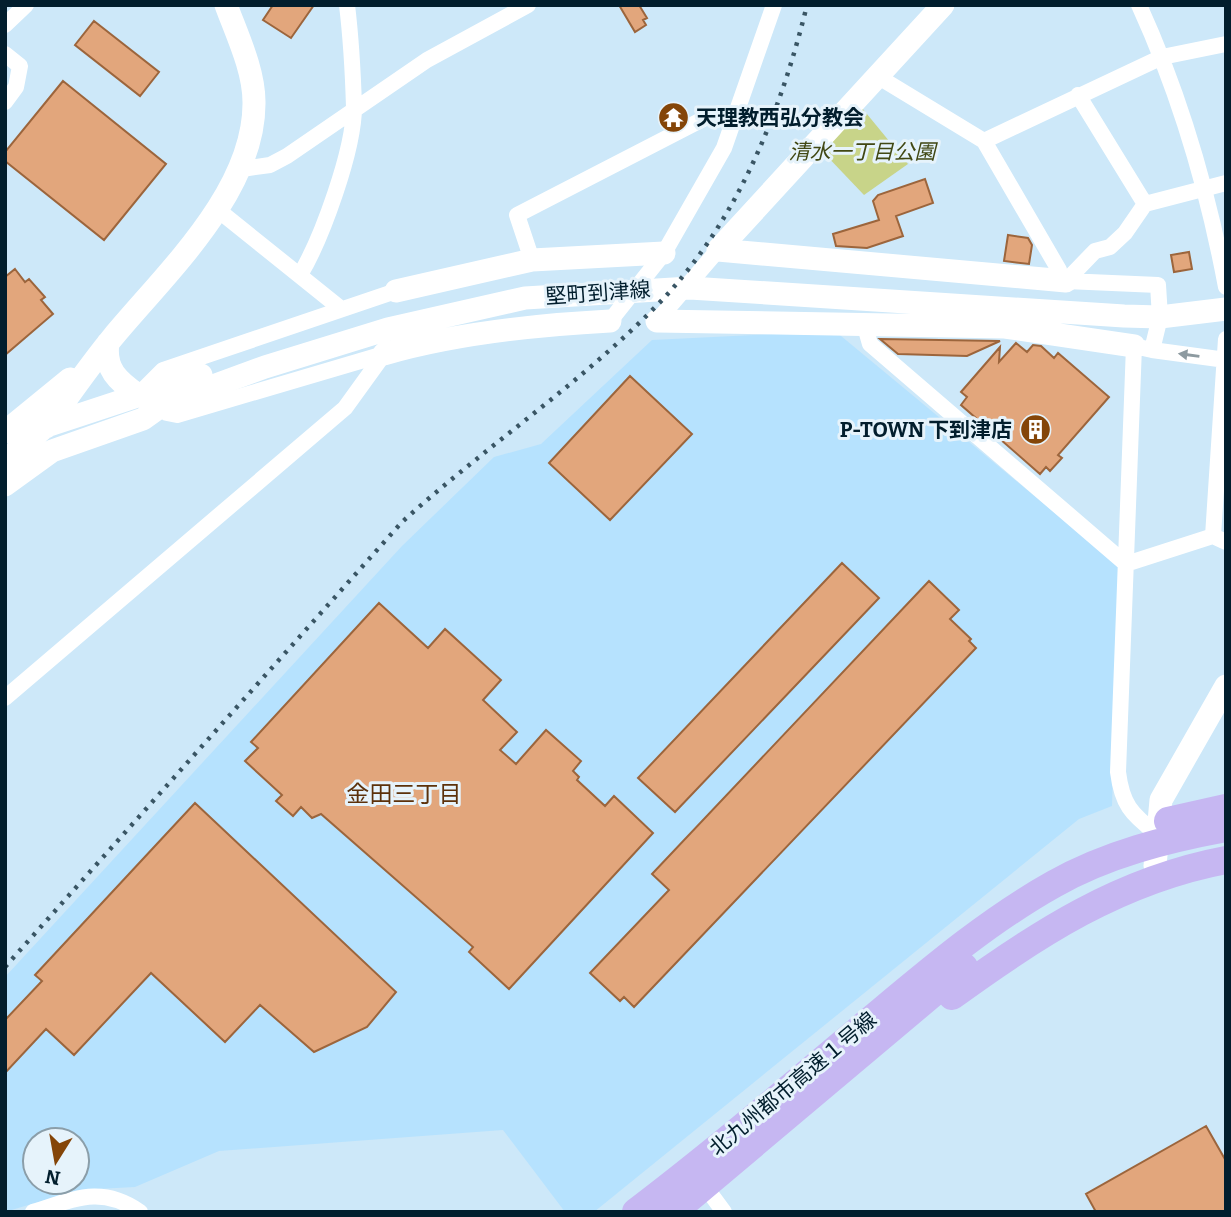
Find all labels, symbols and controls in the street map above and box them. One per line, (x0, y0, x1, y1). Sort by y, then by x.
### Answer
temple icon: 天理教西弘分教会 (656, 101, 690, 135)
place label: 天理教西弘分教会 (696, 105, 864, 131)
park label: 清水一丁目公園 (789, 139, 938, 165)
street label: 堅町到津線 (545, 276, 651, 310)
one-way arrow (1178, 349, 1200, 360)
building icon: P-TOWN 下到津店 (1018, 413, 1052, 447)
place label: P-TOWN 下到津店 (840, 417, 1012, 443)
district label: 金田三丁目 (347, 780, 462, 808)
street label: 北九州都市高速１号線 (704, 1007, 882, 1161)
north arrow (21, 1126, 91, 1196)
text: N (43, 1164, 62, 1190)

